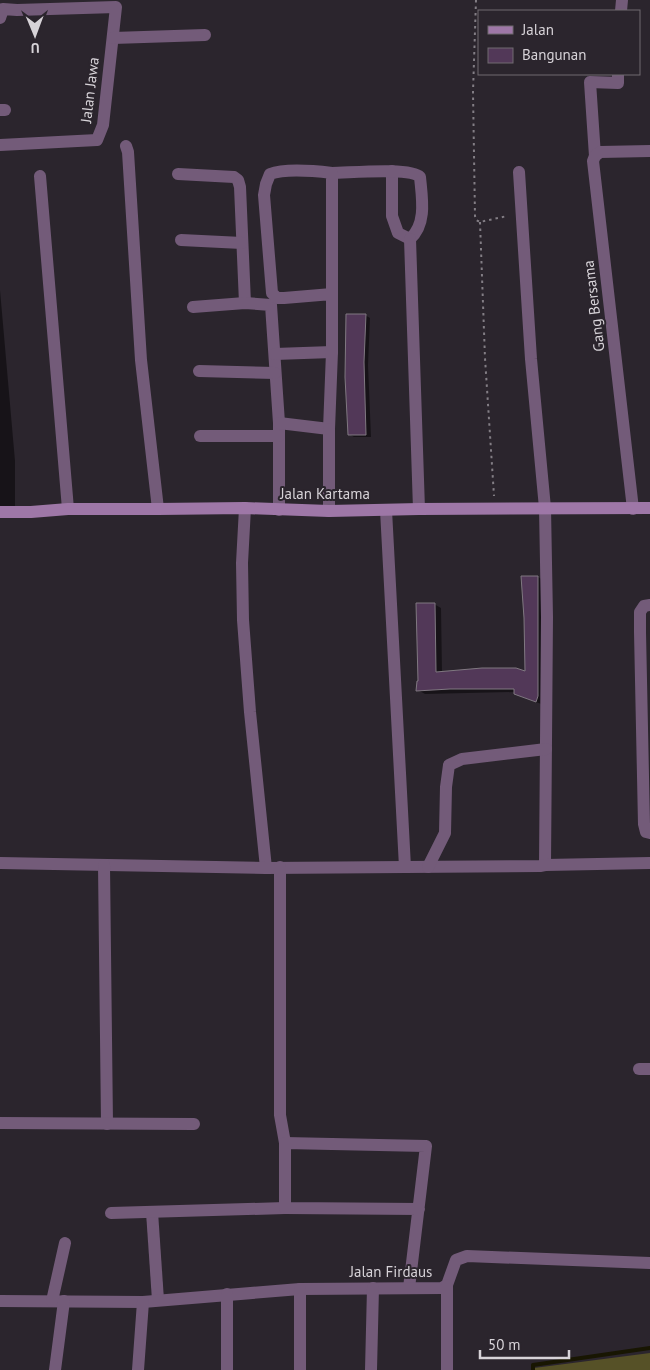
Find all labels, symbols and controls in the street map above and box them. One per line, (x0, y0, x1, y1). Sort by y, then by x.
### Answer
north arrow (10, 10, 60, 60)
legend (478, 10, 640, 75)
text: Jalan (521, 20, 554, 39)
text: U (31, 39, 40, 57)
text: Bangunan (522, 45, 586, 64)
street label: Jalan Jawa (76, 56, 103, 125)
street label: Gang Bersama (578, 259, 609, 353)
street label: Jalan Kartama (279, 484, 370, 503)
street label: Jalan Firdaus (349, 1262, 432, 1281)
scale bar (480, 1328, 569, 1360)
text: 50 m (488, 1335, 521, 1354)

